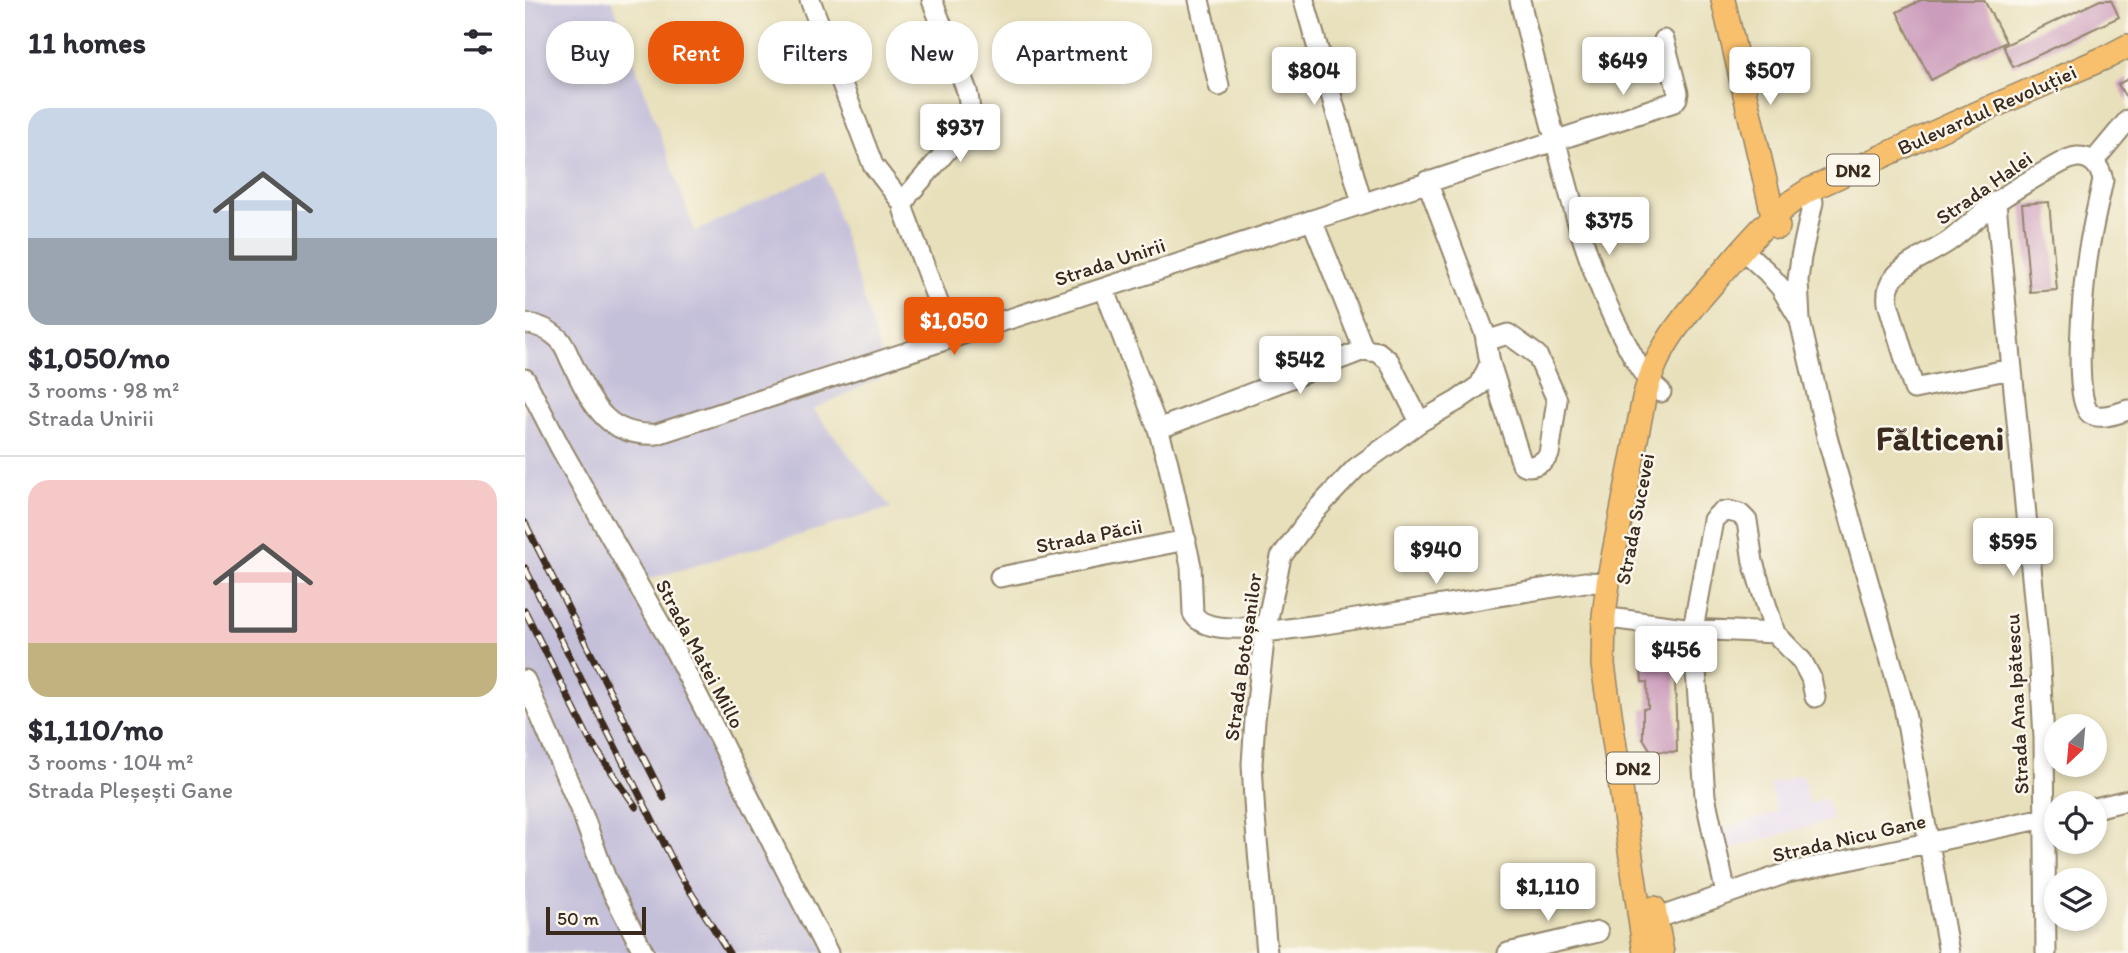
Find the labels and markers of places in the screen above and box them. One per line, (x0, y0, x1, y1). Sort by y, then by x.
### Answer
pin: $649 (1582, 38, 1664, 97)
pin: $804 (1273, 48, 1355, 107)
pin: $507 (1729, 48, 1811, 107)
pin: $937 (919, 104, 1001, 164)
pin: $375 (1568, 198, 1650, 257)
pin: $1,050 (897, 298, 1011, 357)
pin: $542 (1259, 336, 1341, 396)
pin: $595 (1972, 518, 2054, 578)
pin: $940 (1395, 526, 1477, 586)
pin: $456 (1635, 626, 1717, 686)
pin: $1,110 (1491, 864, 1605, 923)

